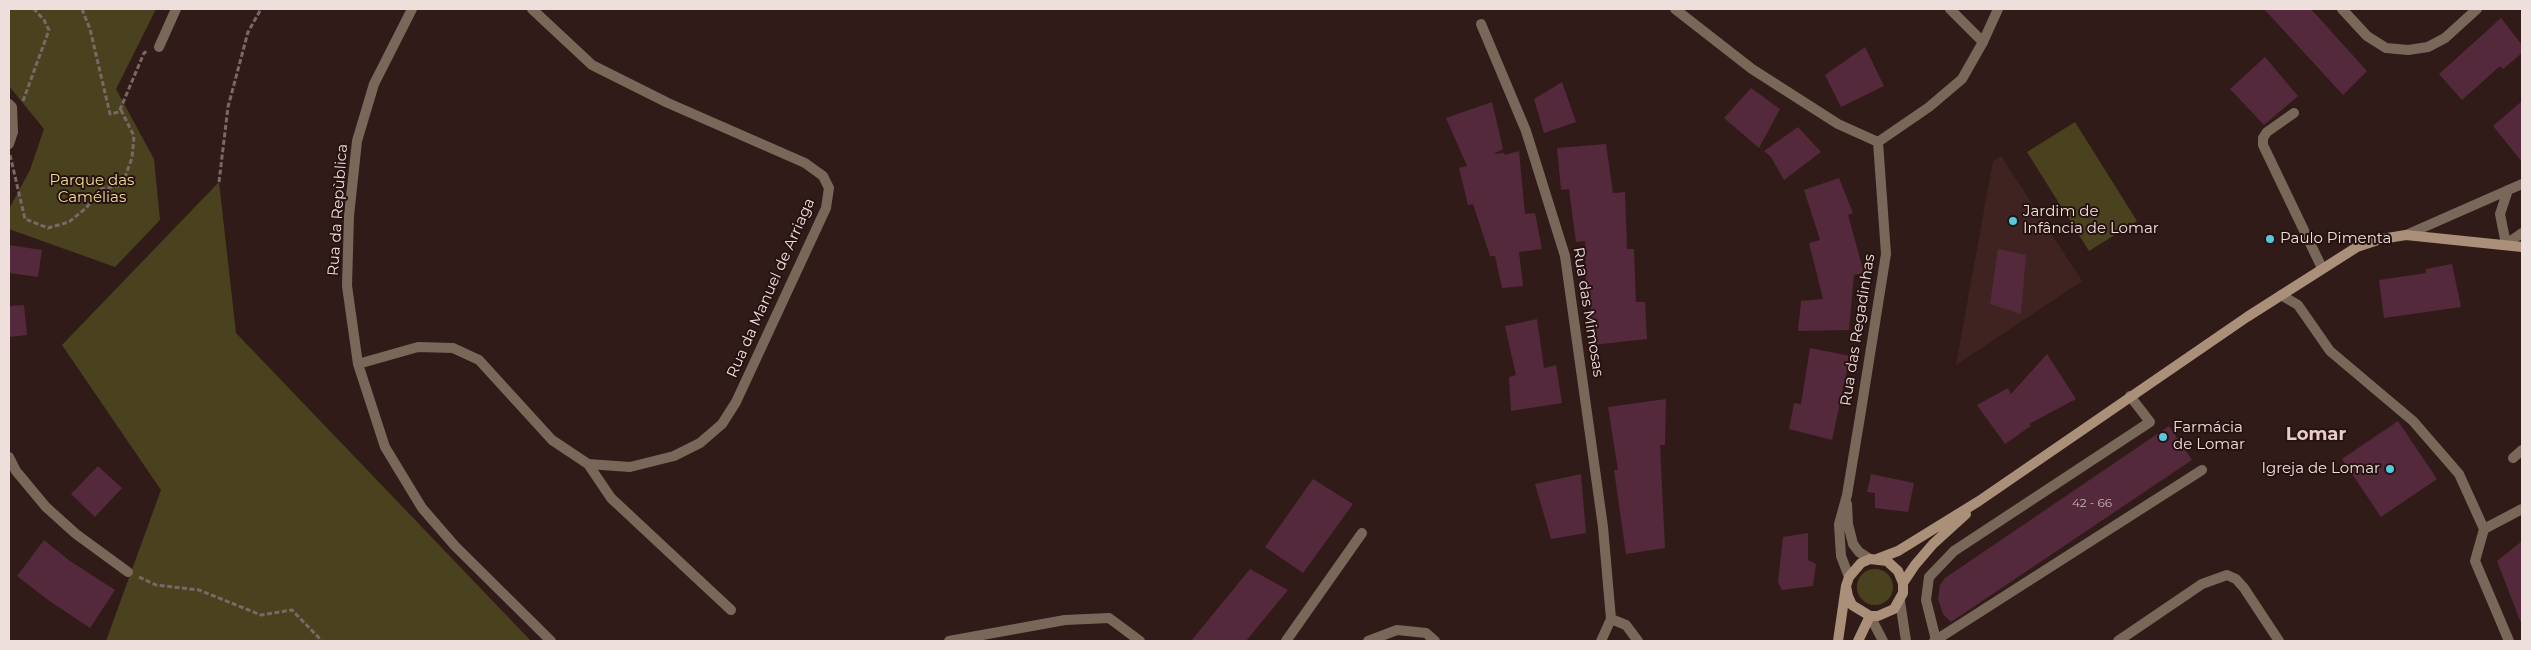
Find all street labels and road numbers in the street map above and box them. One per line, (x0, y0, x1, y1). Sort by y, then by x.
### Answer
street label: Rua da Repùblica (324, 143, 352, 277)
street label: Rua da Manuel de Arriaga (723, 195, 819, 381)
street label: Rua das Mimosas (1569, 246, 1607, 378)
street label: Rua das Regadinhas (1837, 253, 1879, 407)

